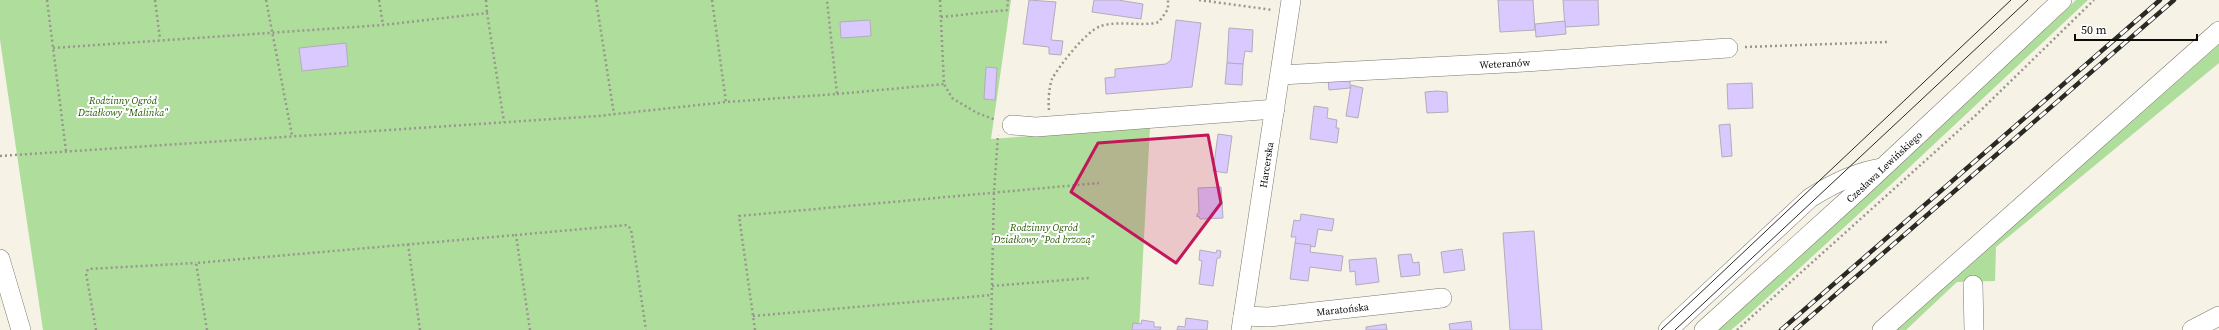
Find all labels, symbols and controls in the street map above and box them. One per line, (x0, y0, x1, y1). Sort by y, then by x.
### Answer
scale bar (2075, 16, 2197, 42)
text: 50 m (2081, 22, 2107, 38)
street label: Weteranów (1479, 56, 1531, 71)
park label: Rodzinny Ogród Działkowy "Malinka" (77, 94, 169, 119)
street label: Czesława Lewińskiego (1844, 128, 1925, 205)
street label: Harcerska (1257, 140, 1277, 189)
park label: Rodzinny Ogród Działkowy "Pod brzozą" (993, 221, 1095, 246)
street label: Maratońska (1316, 300, 1370, 319)

